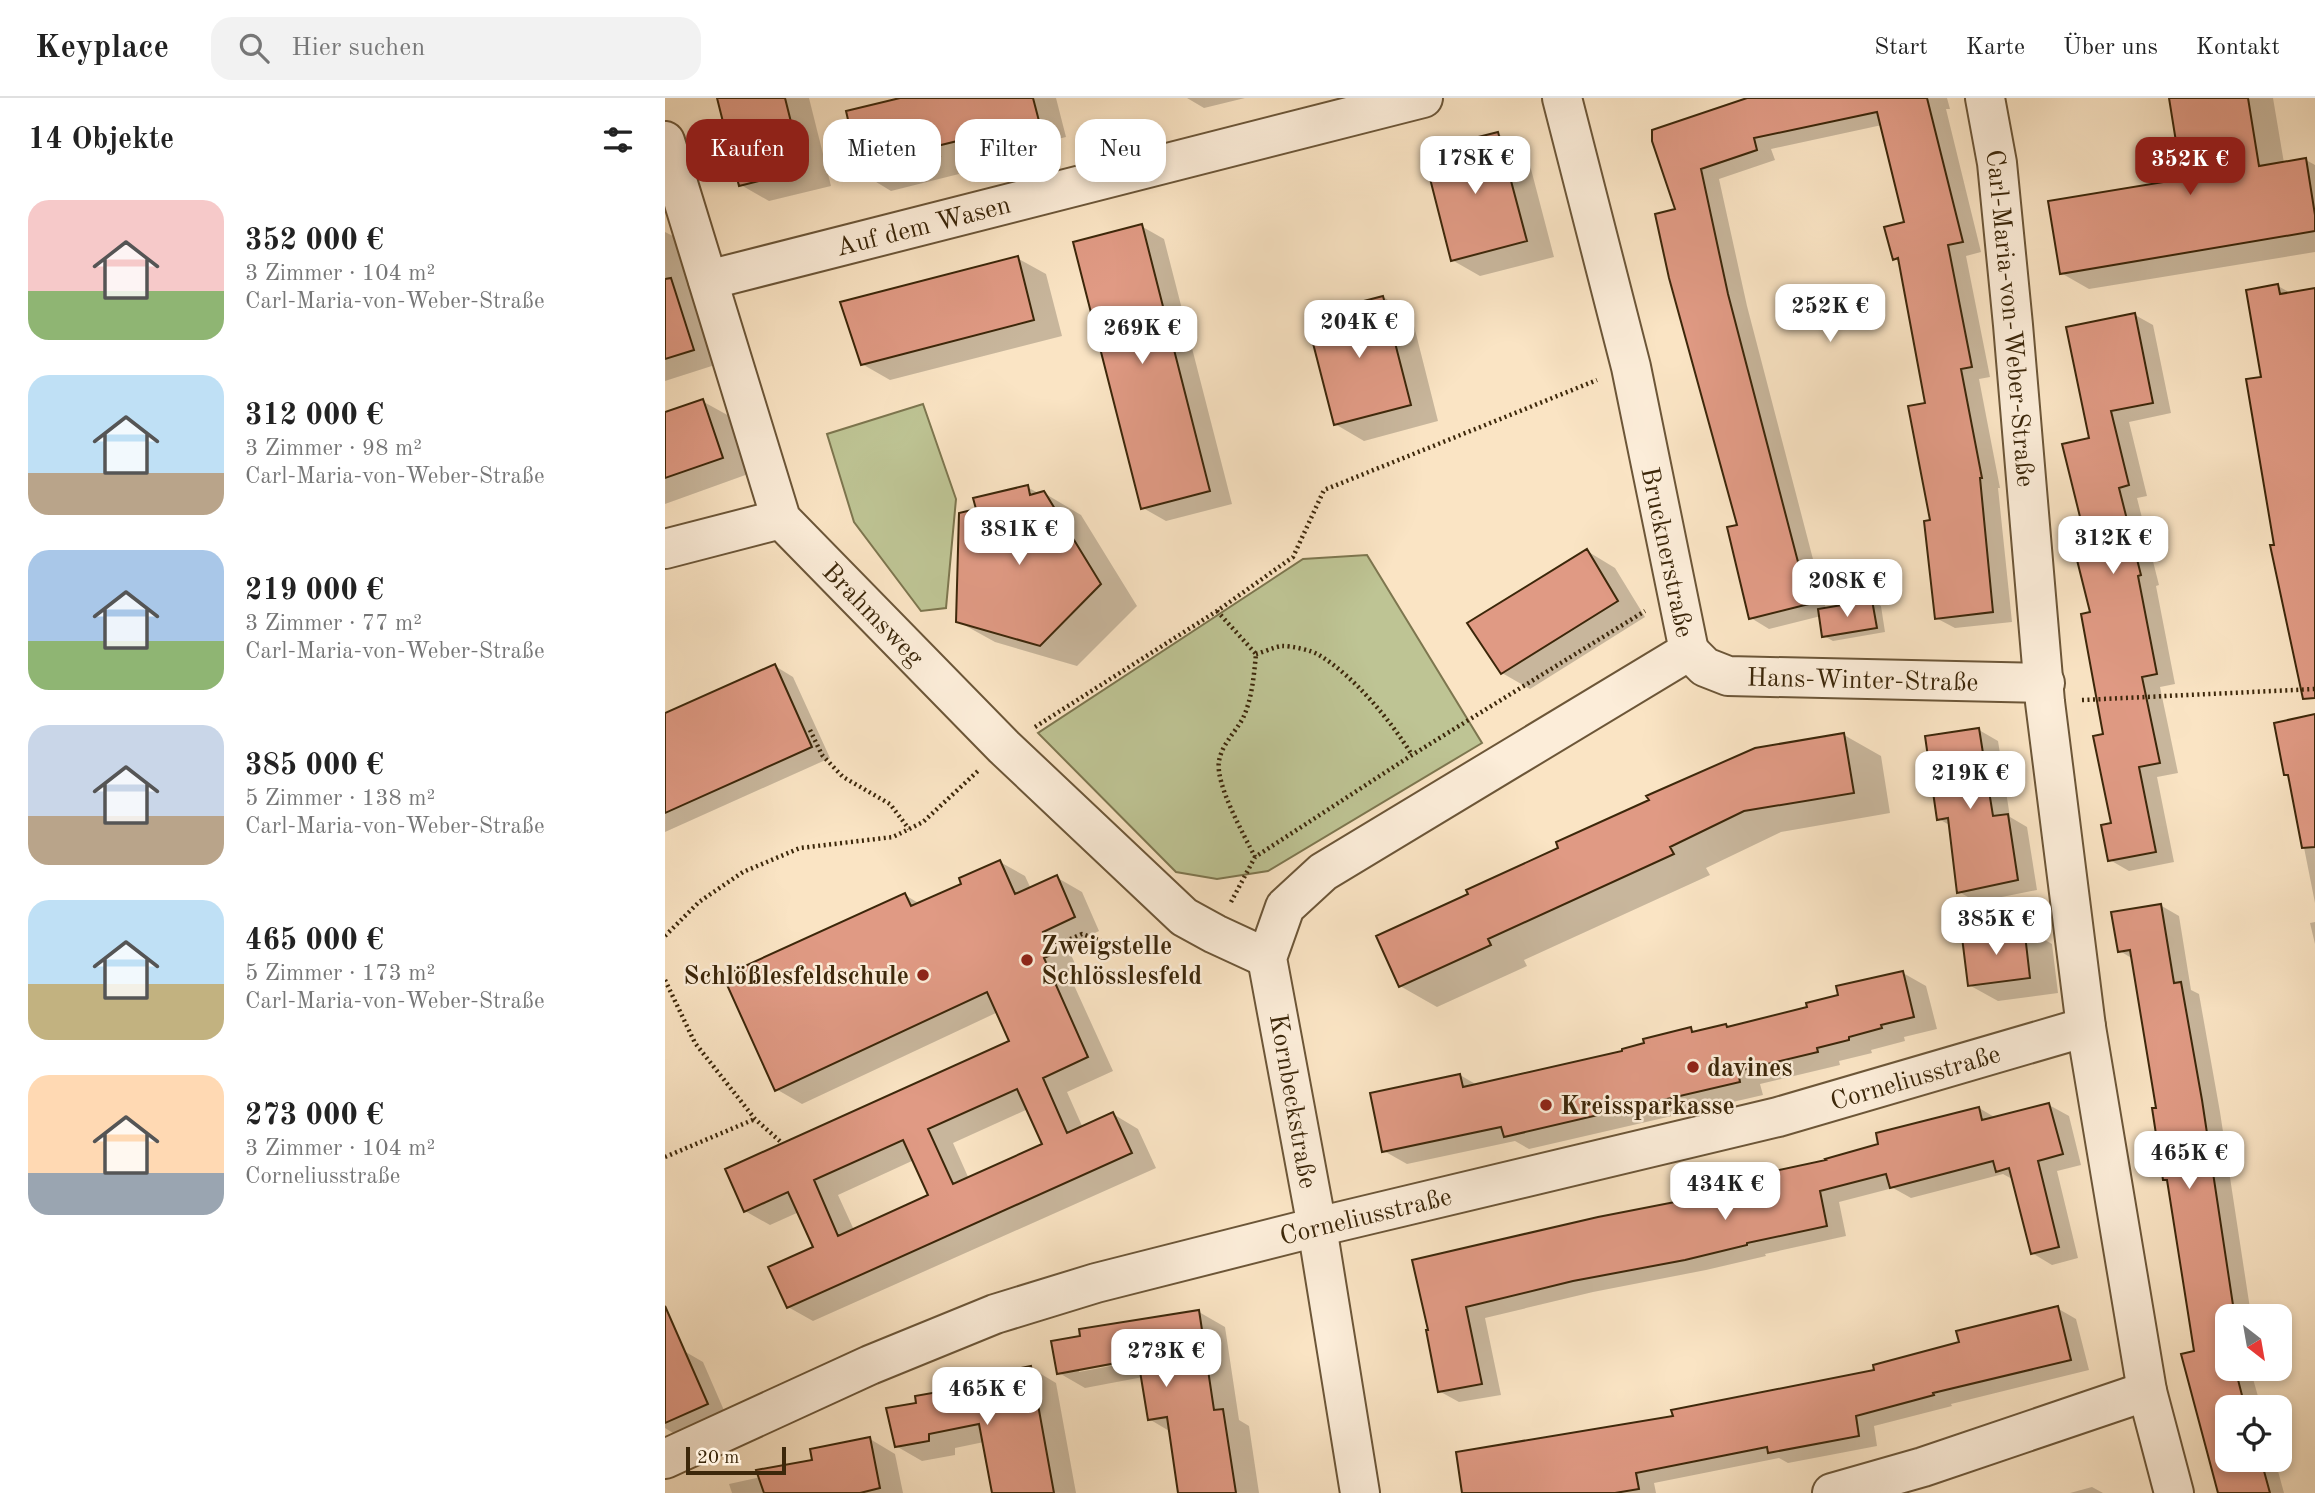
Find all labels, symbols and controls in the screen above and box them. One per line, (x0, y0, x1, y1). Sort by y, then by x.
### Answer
search box (211, 17, 701, 80)
icon: search (235, 29, 273, 67)
text: Keyplace (35, 32, 169, 65)
text: Hier suchen (291, 35, 425, 61)
text: Start (1874, 36, 1928, 60)
text: Karte (1966, 36, 2025, 60)
text: Über uns (2063, 36, 2158, 60)
text: Kontakt (2196, 36, 2280, 60)
chip: Kaufen (686, 119, 809, 182)
chip: Mieten (823, 119, 941, 182)
chip: Filter (955, 119, 1061, 182)
chip: Neu (1075, 119, 1166, 182)
icon: filters (599, 121, 637, 159)
text: 14 Objekte (28, 125, 174, 155)
pin: 178K € (1418, 136, 1532, 196)
pin: 352K € (2133, 138, 2247, 197)
text: 178K € (1436, 147, 1514, 170)
street label: Carl-Maria-von-Weber-Straße (1980, 148, 2038, 488)
text: 352K € (2151, 148, 2229, 171)
street label: Auf dem Wasen (834, 192, 1014, 262)
text: 352 000 € (245, 226, 384, 256)
icon: home (84, 228, 168, 312)
text: 3 Zimmer · 104 m² (245, 262, 435, 285)
pin: 252K € (1773, 285, 1887, 344)
text: Carl-Maria-von-Weber-Straße (245, 290, 545, 313)
text: 252K € (1791, 295, 1869, 318)
pin: 204K € (1302, 300, 1416, 360)
pin: 269K € (1085, 306, 1199, 366)
text: 204K € (1320, 311, 1398, 334)
text: 269K € (1103, 317, 1181, 340)
text: 312 000 € (245, 401, 384, 431)
icon: home (84, 403, 168, 487)
text: 3 Zimmer · 98 m² (245, 437, 422, 460)
text: Carl-Maria-von-Weber-Straße (245, 465, 545, 488)
street label: Brucknerstraße (1635, 465, 1697, 640)
pin: 381K € (962, 508, 1076, 567)
pin: 312K € (2056, 517, 2170, 576)
text: 381K € (980, 518, 1058, 541)
text: 312K € (2074, 527, 2152, 550)
street label: Brahmsweg (817, 559, 928, 672)
pin: 208K € (1790, 560, 1904, 619)
text: 208K € (1808, 570, 1886, 593)
text: 219 000 € (245, 576, 384, 606)
icon: home (84, 578, 168, 662)
text: 3 Zimmer · 77 m² (245, 612, 422, 635)
text: Carl-Maria-von-Weber-Straße (245, 640, 545, 663)
street label: Hans-Winter-Straße (1746, 665, 1979, 697)
text: 385 000 € (245, 751, 384, 781)
pin: 219K € (1913, 752, 2027, 811)
icon: home (84, 753, 168, 837)
text: 219K € (1931, 762, 2009, 785)
text: 5 Zimmer · 138 m² (245, 787, 435, 810)
text: Carl-Maria-von-Weber-Straße (245, 815, 545, 838)
pin: 385K € (1939, 898, 2053, 957)
text: 385K € (1957, 908, 2035, 931)
text: 465 000 € (245, 926, 384, 956)
icon: home (84, 928, 168, 1012)
place label: Zweigstelle Schlösslesfeld (1041, 934, 1202, 990)
marker: Zweigstelle Schlösslesfeld (1019, 952, 1035, 968)
text: 5 Zimmer · 173 m² (245, 962, 435, 985)
place label: Schlößlesfeldschule (683, 964, 909, 990)
marker: Schlößlesfeldschule (915, 967, 931, 983)
text: Carl-Maria-von-Weber-Straße (245, 990, 545, 1013)
street label: Kornbeckstraße (1264, 1012, 1320, 1191)
street label: Corneliusstraße (1828, 1042, 2004, 1116)
place label: davines (1707, 1056, 1792, 1082)
marker: davines (1685, 1059, 1701, 1075)
place label: Kreissparkasse (1560, 1094, 1735, 1120)
marker: Kreissparkasse (1538, 1097, 1554, 1113)
text: 273 000 € (245, 1101, 384, 1131)
icon: home (84, 1103, 168, 1187)
pin: 465K € (2132, 1132, 2246, 1191)
text: 3 Zimmer · 104 m² (245, 1137, 435, 1160)
text: 465K € (2150, 1142, 2228, 1165)
pin: 434K € (1668, 1162, 1782, 1222)
text: Corneliusstraße (245, 1165, 400, 1188)
text: 434K € (1686, 1173, 1764, 1196)
street label: Corneliusstraße (1277, 1184, 1454, 1251)
north arrow (2215, 1304, 2293, 1381)
map controls (2215, 1304, 2292, 1472)
pin: 273K € (1109, 1330, 1223, 1389)
text: 273K € (1127, 1340, 1205, 1363)
pin: 465K € (930, 1368, 1044, 1427)
text: 465K € (948, 1378, 1026, 1401)
button: locate (2215, 1395, 2292, 1472)
scale bar (686, 1444, 786, 1476)
text: 20 m (697, 1449, 739, 1468)

